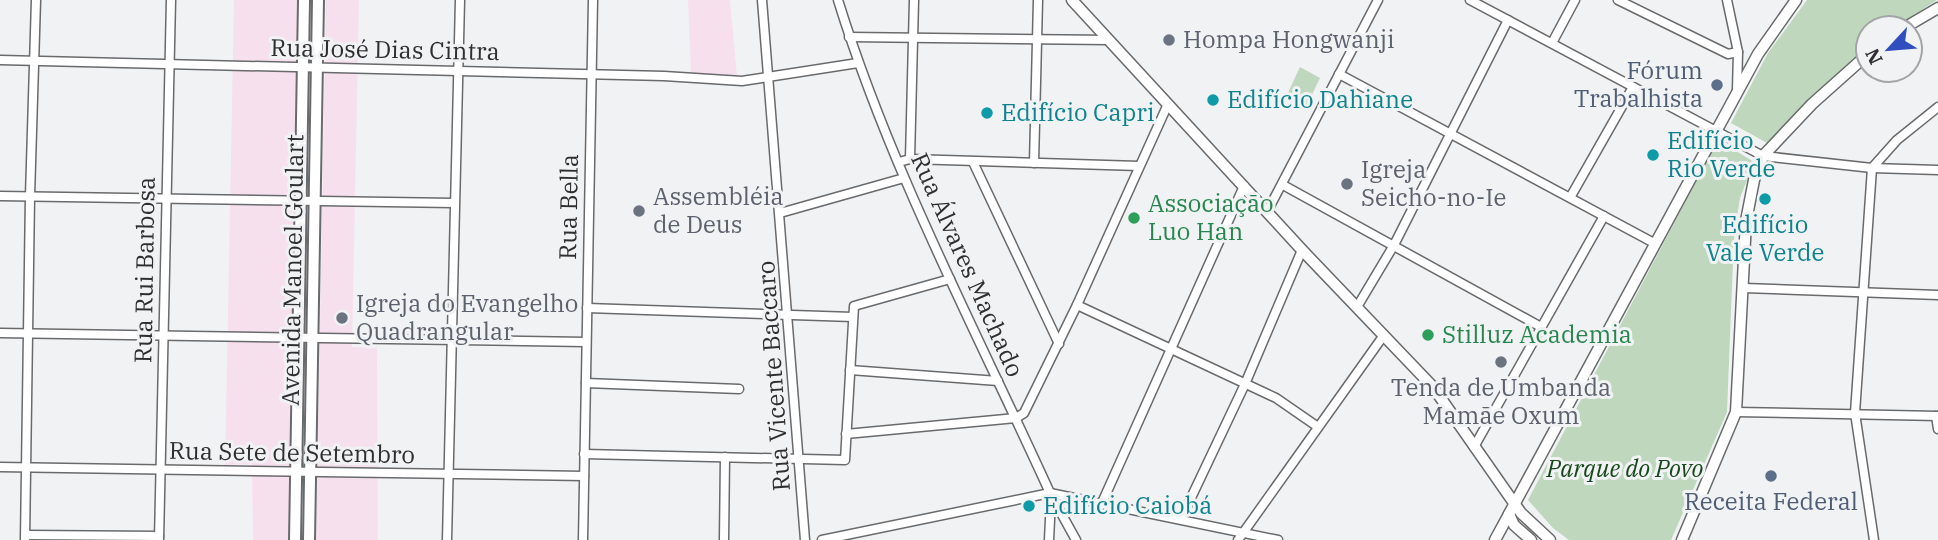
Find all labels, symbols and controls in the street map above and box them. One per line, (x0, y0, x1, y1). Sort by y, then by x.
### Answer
north arrow (1854, 14, 1924, 84)
place label: Hompa Hongwanji (1183, 23, 1395, 55)
street label: Rua José Dias Cintra (270, 31, 500, 67)
marker: Hompa Hongwanji (1161, 32, 1177, 48)
text: N (1860, 44, 1888, 68)
place label: Fórum Trabalhista (1574, 54, 1703, 114)
marker: Fórum Trabalhista (1709, 77, 1725, 93)
place label: Edifício Dahiane (1227, 83, 1413, 115)
marker: Edifício Dahiane (1205, 92, 1221, 108)
place label: Edifício Capri (1001, 96, 1154, 128)
marker: Edifício Capri (979, 105, 995, 121)
place label: Edifício Rio Verde (1667, 124, 1775, 184)
street label: Avenida Manoel Goulart (274, 134, 310, 406)
marker: Edifício Rio Verde (1645, 147, 1661, 163)
street label: Rua Álvares Machado (904, 148, 1032, 382)
place label: Igreja Seicho-no-Ie (1361, 153, 1506, 213)
street label: Rua Bella (551, 154, 585, 260)
marker: Igreja Seicho-no-Ie (1339, 176, 1355, 192)
street label: Rua Rui Barbosa (126, 177, 162, 363)
place label: Assembléia de Deus (653, 180, 784, 240)
place label: Associação Luo Han (1148, 187, 1274, 247)
marker: Edifício Vale Verde (1757, 191, 1773, 207)
marker: Assembléia de Deus (631, 203, 647, 219)
place label: Edifício Vale Verde (1706, 208, 1824, 268)
marker: Associação Luo Han (1126, 210, 1142, 226)
street label: Rua Vicente Baccaro (749, 260, 797, 492)
place label: Igreja do Evangelho Quadrangular (356, 287, 578, 347)
marker: Igreja do Evangelho Quadrangular (334, 310, 350, 326)
place label: Stilluz Academia (1442, 318, 1632, 350)
marker: Stilluz Academia (1420, 327, 1436, 343)
marker: Tenda de Umbanda Mamãe Oxum (1493, 354, 1509, 370)
place label: Tenda de Umbanda Mamãe Oxum (1391, 371, 1611, 431)
street label: Rua Sete de Setembro (169, 434, 415, 470)
park label: Parque do Povo (1546, 452, 1704, 484)
marker: Receita Federal (1763, 468, 1779, 484)
place label: Receita Federal (1684, 485, 1858, 517)
place label: Edifício Caiobá (1043, 489, 1212, 521)
marker: Edifício Caiobá (1021, 498, 1037, 514)

